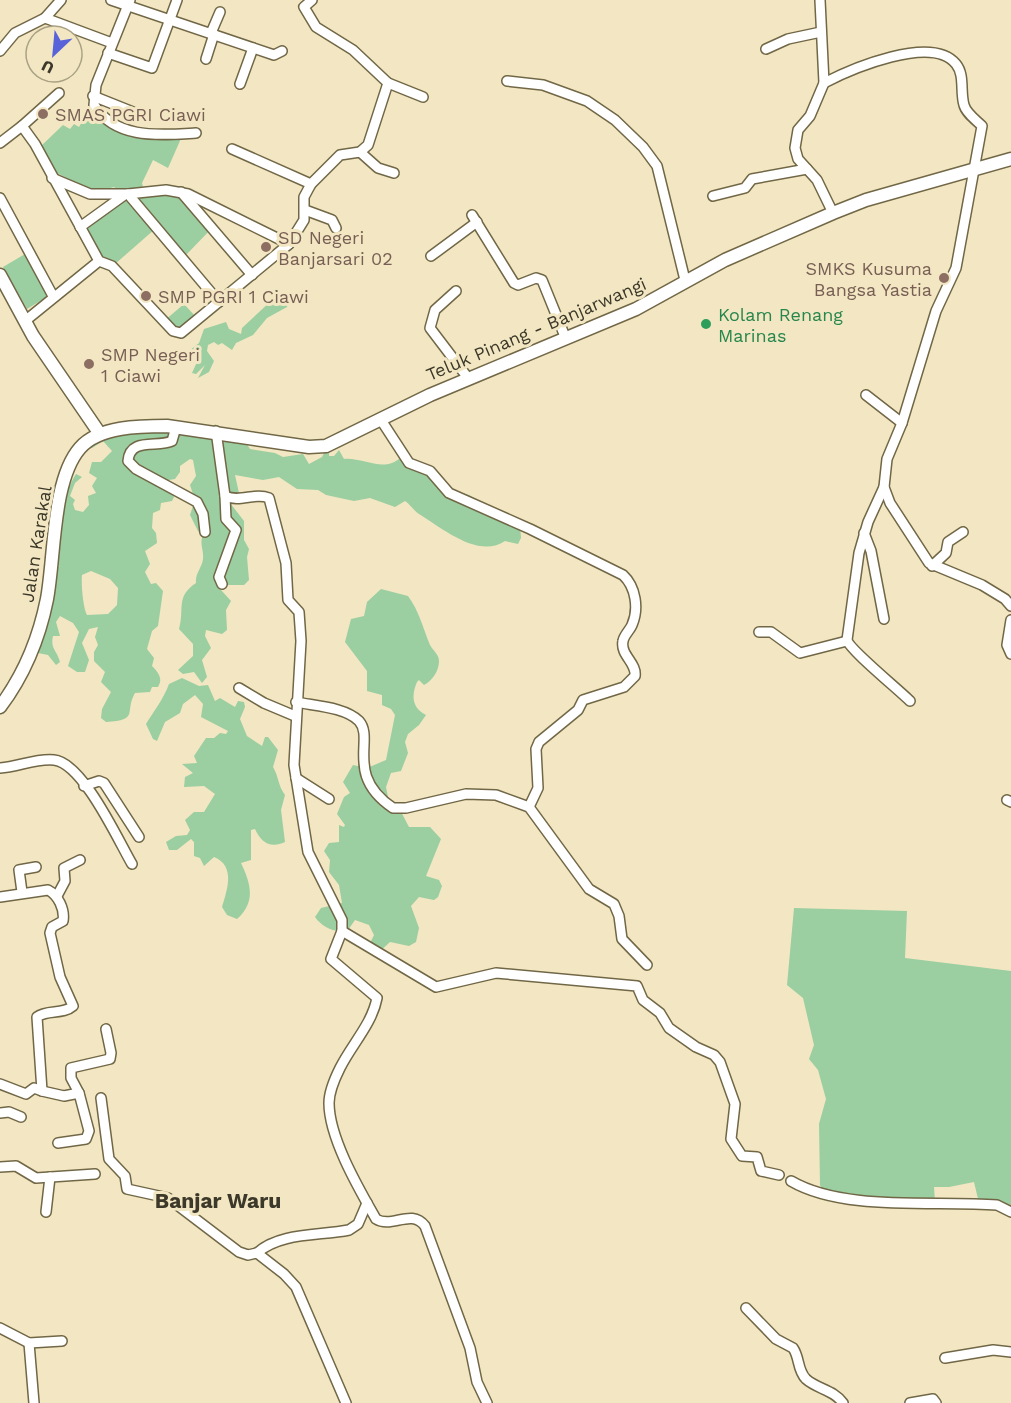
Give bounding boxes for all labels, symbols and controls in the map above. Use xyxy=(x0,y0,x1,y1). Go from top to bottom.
north arrow xyxy=(24,24,84,84)
text: U xyxy=(38,56,57,78)
place label: SMAS PGRI Ciawi xyxy=(55,104,206,125)
marker: SMAS PGRI Ciawi xyxy=(36,107,50,121)
place label: SD Negeri Banjarsari 02 xyxy=(278,227,393,269)
marker: SD Negeri Banjarsari 02 xyxy=(259,240,273,254)
place label: SMKS Kusuma Bangsa Yastia xyxy=(806,258,932,300)
marker: SMKS Kusuma Bangsa Yastia xyxy=(937,271,951,285)
street label: Teluk Pinang - Banjarwangi xyxy=(423,273,649,385)
place label: SMP PGRI 1 Ciawi xyxy=(158,286,309,307)
marker: SMP PGRI 1 Ciawi xyxy=(139,289,153,303)
place label: Kolam Renang Marinas xyxy=(718,304,843,346)
marker: Kolam Renang Marinas xyxy=(699,317,713,331)
place label: SMP Negeri 1 Ciawi xyxy=(101,344,200,386)
marker: SMP Negeri 1 Ciawi xyxy=(82,357,96,371)
street label: Jalan Karakal xyxy=(16,484,56,604)
district label: Banjar Waru xyxy=(155,1188,281,1213)

